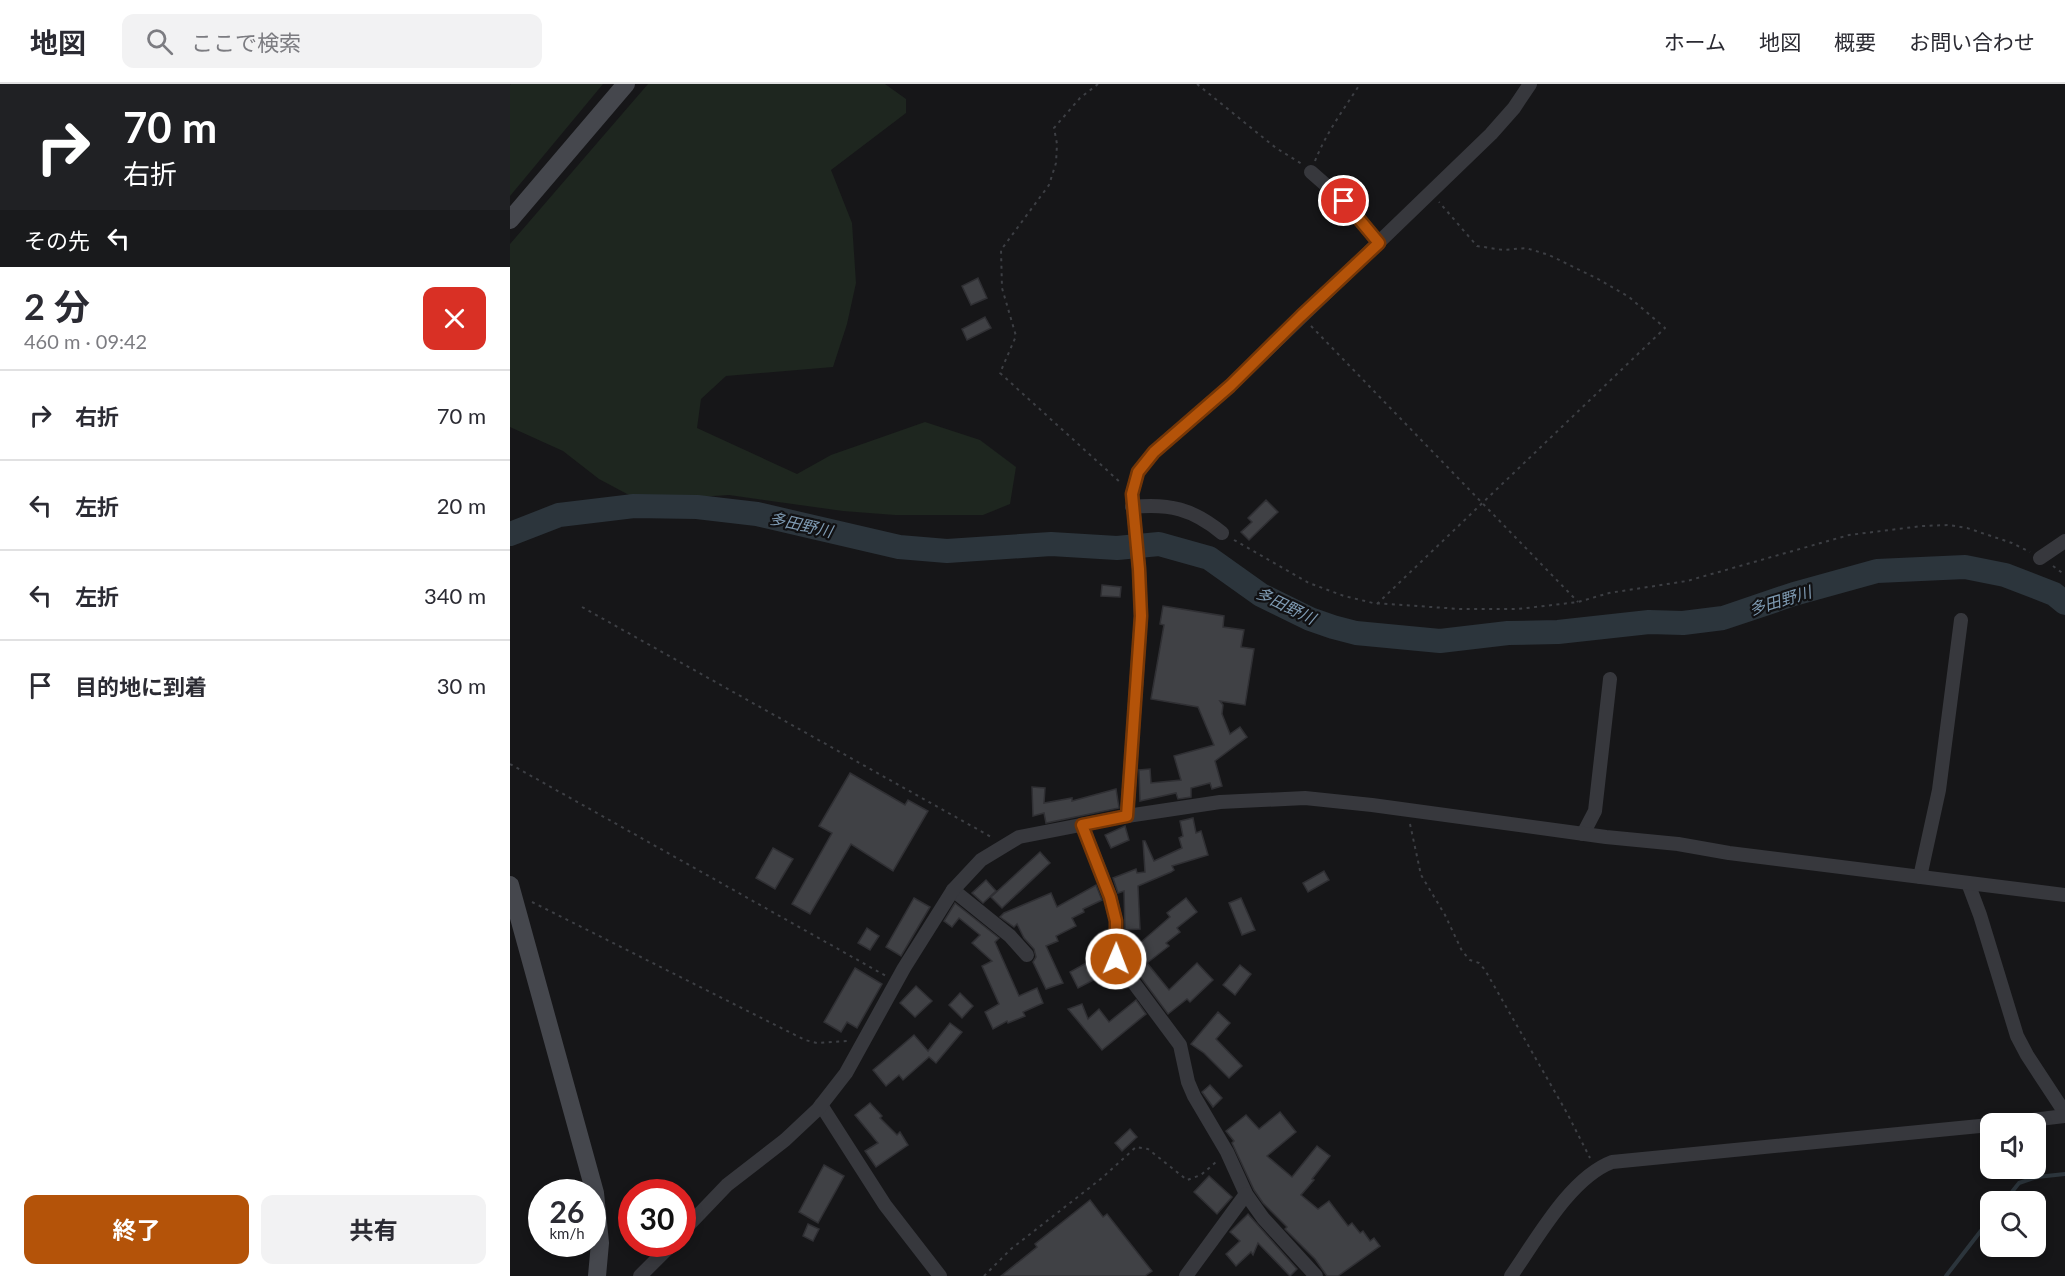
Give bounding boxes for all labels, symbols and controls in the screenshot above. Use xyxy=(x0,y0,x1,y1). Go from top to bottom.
search box xyxy=(122,14,542,68)
text: 地図 xyxy=(30,25,86,59)
icon: search xyxy=(143,25,176,58)
text: ここで検索 xyxy=(191,29,301,56)
text: ホーム xyxy=(1664,29,1726,54)
text: 地図 xyxy=(1759,29,1801,54)
text: 概要 xyxy=(1834,29,1876,54)
text: お問い合わせ xyxy=(1909,29,2035,54)
text: 70 m xyxy=(123,102,217,152)
icon: right xyxy=(24,108,102,186)
text: 右折 xyxy=(123,157,177,190)
pin xyxy=(1318,175,1369,226)
icon: arrive xyxy=(1327,184,1360,217)
icon: left xyxy=(102,222,135,255)
text: その先 xyxy=(24,227,90,254)
text: 2 分 xyxy=(24,284,90,328)
button: close xyxy=(423,287,486,350)
text: 460 m · 09:42 xyxy=(24,329,147,353)
icon: right xyxy=(24,399,57,432)
text: 70 m xyxy=(437,402,486,429)
text: 右折 xyxy=(75,403,119,430)
icon: left xyxy=(24,489,57,522)
text: 20 m xyxy=(437,492,486,519)
text: 左折 xyxy=(75,493,119,520)
water label: 多田野川 xyxy=(768,508,836,541)
icon: left xyxy=(24,579,57,612)
water label: 多田野川 xyxy=(1747,581,1815,618)
text: 340 m xyxy=(424,582,486,609)
water label: 多田野川 xyxy=(1253,582,1321,628)
text: 左折 xyxy=(75,583,119,610)
icon: arrive xyxy=(24,669,57,702)
text: 30 m xyxy=(437,672,486,699)
text: 目的地に到着 xyxy=(75,673,207,700)
position arrow xyxy=(1084,927,1148,991)
map controls xyxy=(1980,1113,2046,1257)
button: sound xyxy=(1980,1113,2046,1179)
speed limit sign: 30 xyxy=(618,1179,696,1257)
button: search xyxy=(1980,1191,2046,1257)
text: 26 xyxy=(550,1193,584,1229)
button: 終了 xyxy=(24,1195,249,1264)
button: 共有 xyxy=(261,1195,486,1264)
text: km/h xyxy=(549,1224,585,1242)

